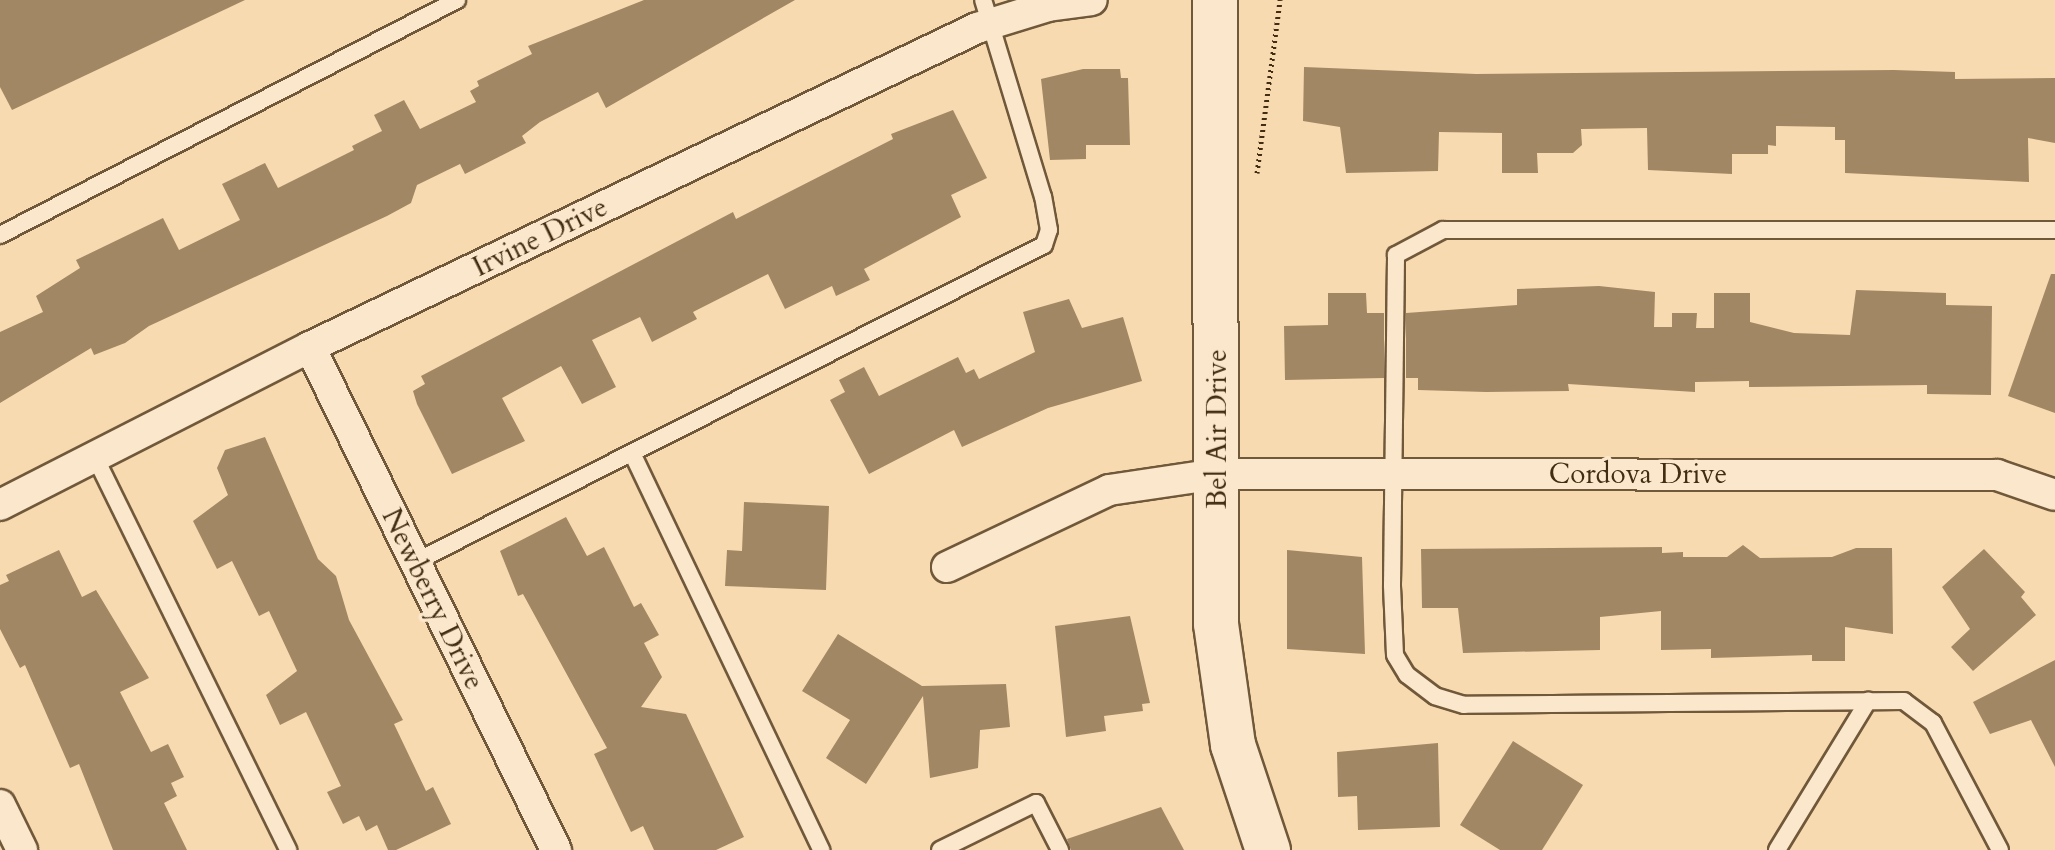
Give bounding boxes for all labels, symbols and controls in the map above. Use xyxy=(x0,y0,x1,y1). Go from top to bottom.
street label: Irvine Drive xyxy=(467,190,613,284)
street label: Bel Air Drive xyxy=(1200,349,1234,509)
street label: Cordova Drive xyxy=(1549,457,1727,491)
street label: Newberry Drive xyxy=(375,503,491,695)

